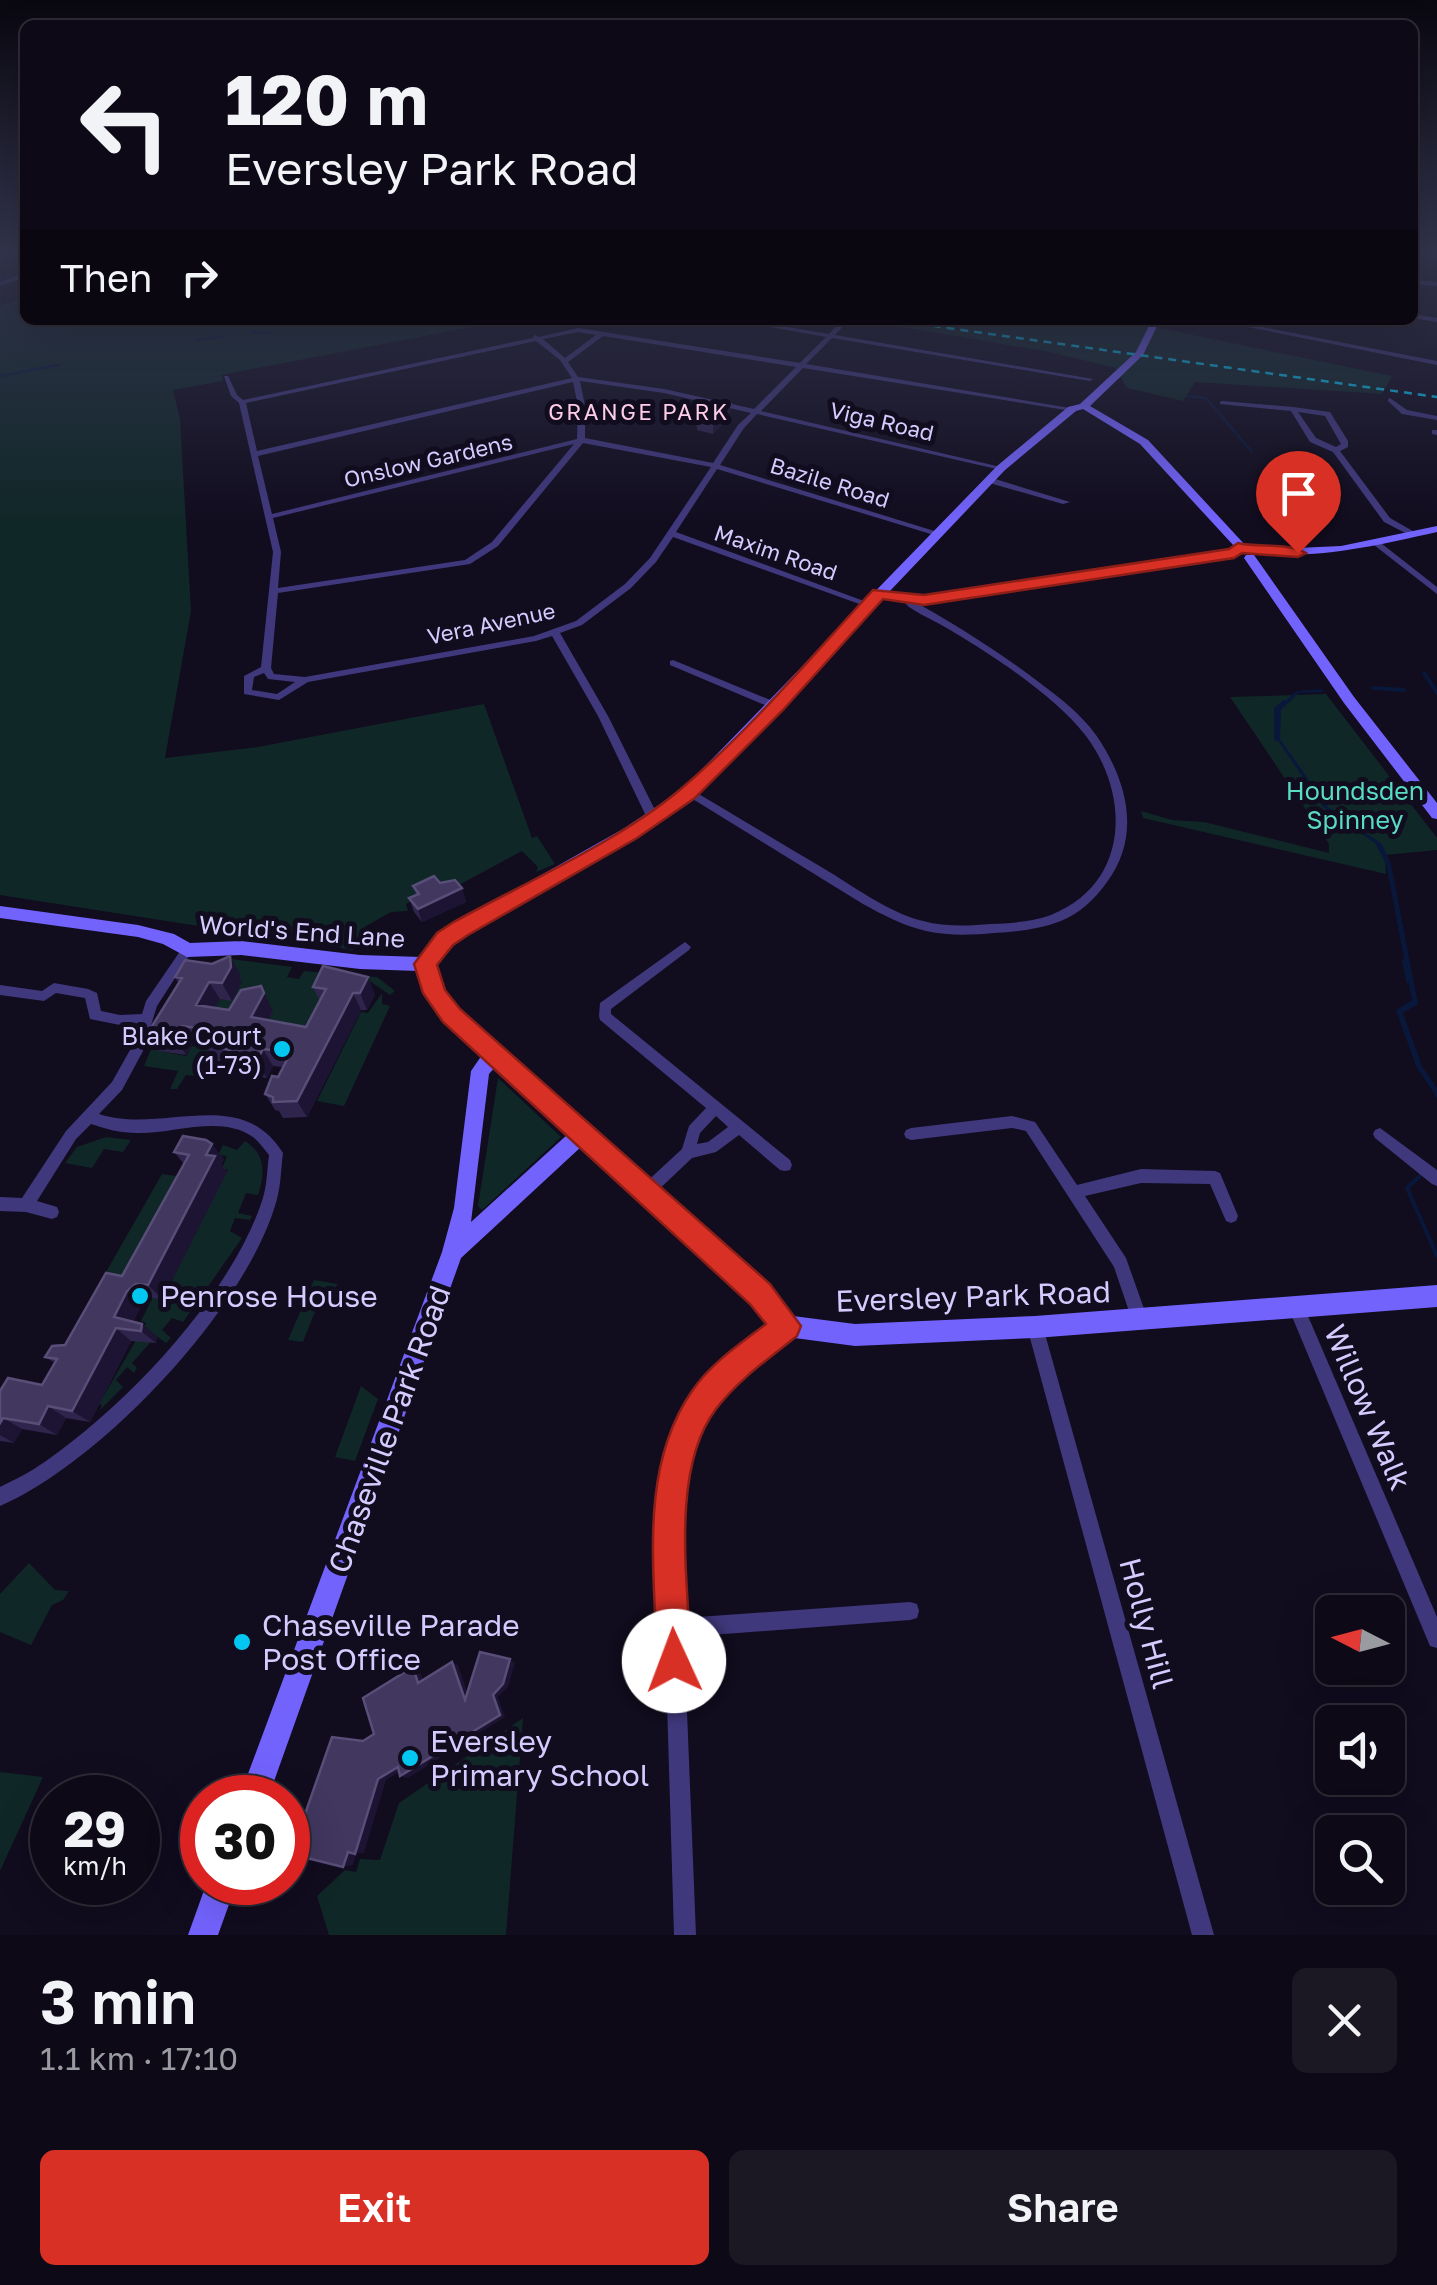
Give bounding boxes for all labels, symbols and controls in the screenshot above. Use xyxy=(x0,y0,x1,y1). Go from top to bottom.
text: 120 m xyxy=(225,56,428,140)
icon: left xyxy=(60,60,190,190)
text: Eversley Park Road xyxy=(225,141,638,195)
icon: right xyxy=(172,250,227,305)
text: Then xyxy=(60,255,152,300)
street label: Viga Road xyxy=(827,396,937,446)
district label: GRANGE PARK xyxy=(548,398,730,425)
street label: Onslow Gardens xyxy=(341,427,515,493)
street label: Bazile Road xyxy=(767,451,893,513)
pin xyxy=(1256,451,1341,554)
icon: arrive xyxy=(1271,466,1326,521)
street label: Maxim Road xyxy=(711,518,841,586)
street label: Vera Avenue xyxy=(425,596,557,650)
park label: Houndsden Spinney xyxy=(1286,775,1424,835)
street label: World's End Lane xyxy=(198,908,406,954)
place label: Blake Court (1-73) xyxy=(121,1020,262,1080)
marker: Blake Court (1-73) xyxy=(271,1038,293,1060)
street label: Eversley Park Road xyxy=(835,1273,1111,1319)
place label: Penrose House xyxy=(160,1278,378,1314)
street label: Chaseville Park Road xyxy=(320,1280,458,1578)
marker: Penrose House xyxy=(129,1285,151,1307)
street label: Willow Walk xyxy=(1317,1319,1419,1495)
street label: Holly Hill xyxy=(1112,1554,1182,1692)
north arrow xyxy=(1315,1595,1405,1685)
map controls xyxy=(1315,1595,1405,1905)
place label: Chaseville Parade Post Office xyxy=(262,1607,520,1677)
position arrow xyxy=(622,1609,726,1713)
marker: Chaseville Parade Post Office xyxy=(231,1631,253,1653)
button: sound xyxy=(1315,1705,1405,1795)
place label: Eversley Primary School xyxy=(430,1723,649,1793)
marker: Eversley Primary School xyxy=(399,1747,421,1769)
speed limit sign: 30 xyxy=(180,1775,310,1905)
text: 29 xyxy=(64,1798,126,1858)
button: search xyxy=(1315,1815,1405,1905)
text: km/h xyxy=(63,1850,127,1881)
text: 3 min xyxy=(40,1965,196,2037)
button: close xyxy=(1292,1968,1397,2073)
text: 1.1 km · 17:10 xyxy=(40,2039,238,2077)
button: Exit xyxy=(40,2150,709,2265)
button: Share xyxy=(729,2150,1397,2265)

